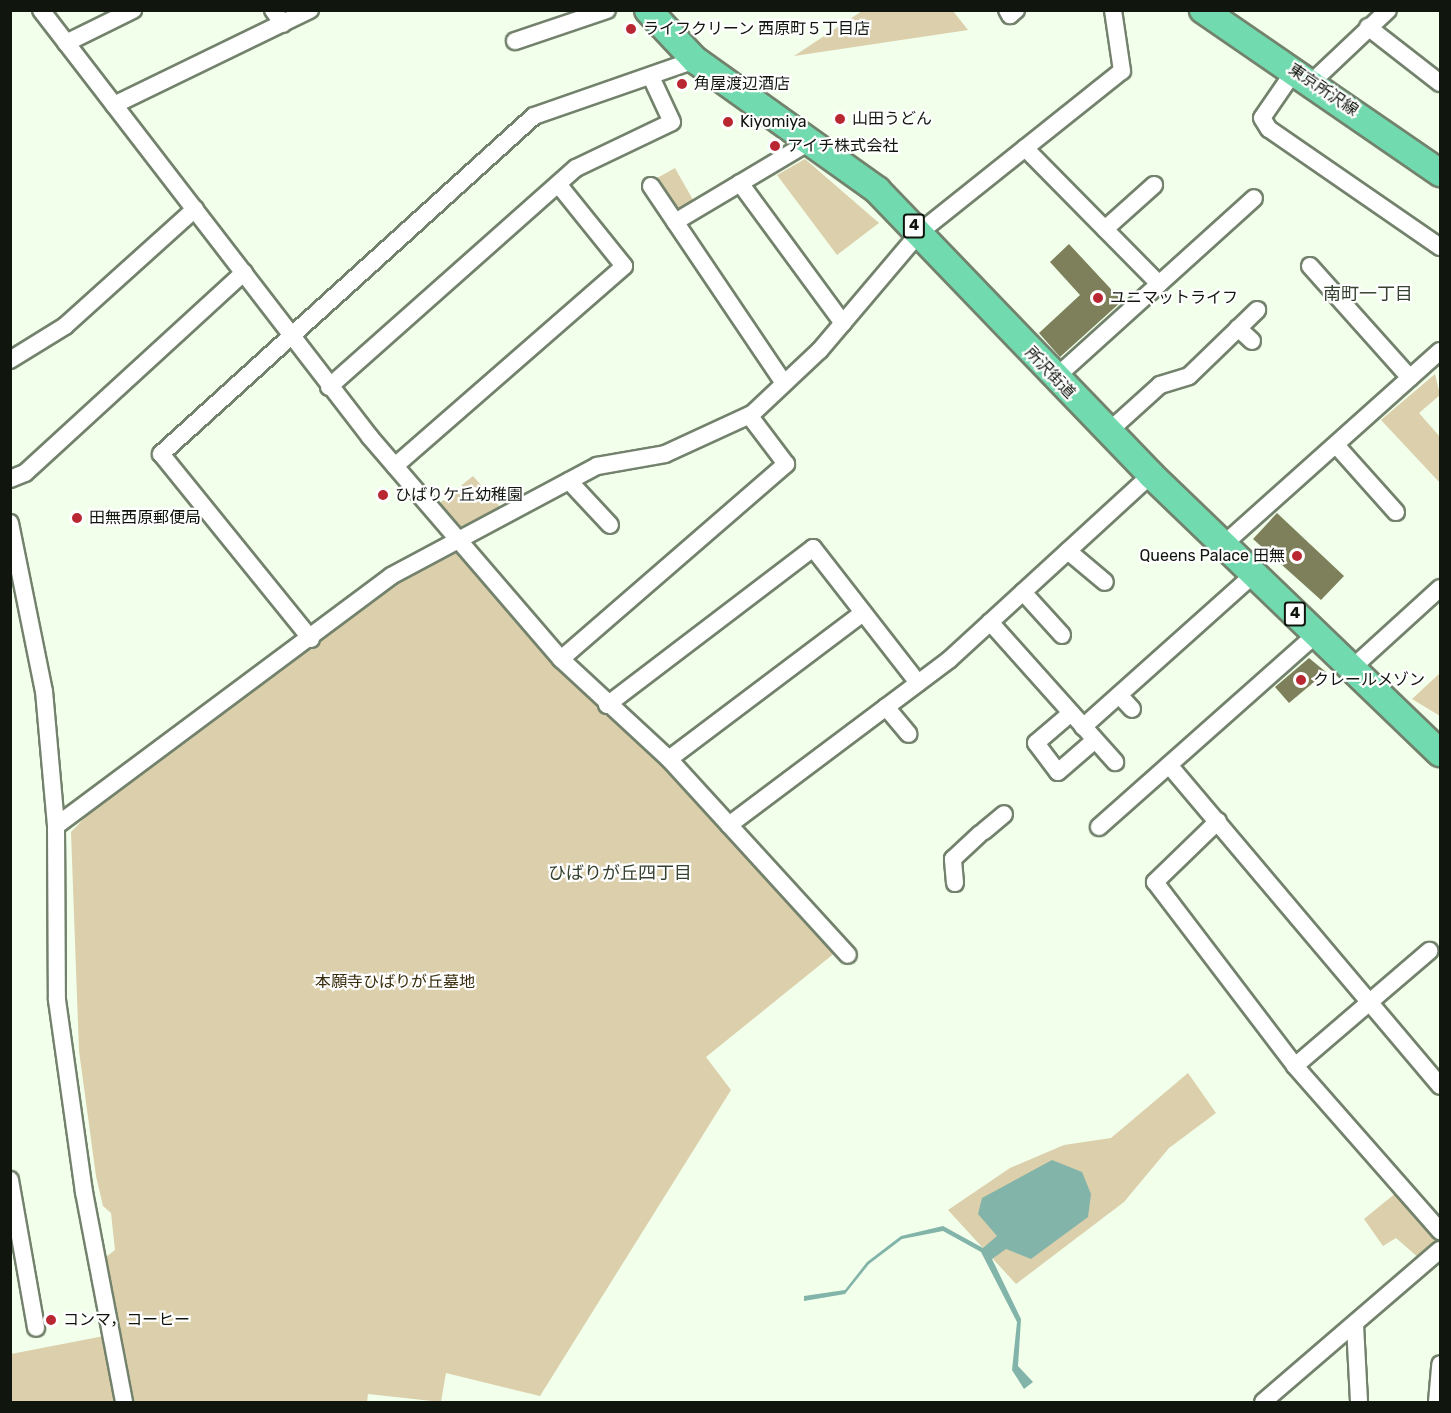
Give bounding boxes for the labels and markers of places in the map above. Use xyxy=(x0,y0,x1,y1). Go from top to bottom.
place label: ライフクリーン 西原町５丁目店 xyxy=(643,19,871,39)
marker: ライフクリーン 西原町５丁目店 xyxy=(624,22,638,36)
place label: 角屋渡辺酒店 xyxy=(694,74,790,94)
marker: 角屋渡辺酒店 xyxy=(675,77,689,91)
place label: 山田うどん xyxy=(852,109,932,129)
place label: Kiyomiya xyxy=(740,112,807,132)
marker: 山田うどん xyxy=(833,112,847,126)
marker: Kiyomiya xyxy=(721,115,735,129)
place label: アイチ株式会社 xyxy=(787,136,899,156)
marker: アイチ株式会社 xyxy=(768,139,782,153)
place label: ユニマットライフ xyxy=(1110,288,1238,308)
marker: ユニマットライフ xyxy=(1091,291,1105,305)
place label: ひばりケ丘幼稚園 xyxy=(395,485,523,505)
marker: ひばりケ丘幼稚園 xyxy=(376,488,390,502)
place label: 田無西原郵便局 xyxy=(89,508,201,528)
marker: 田無西原郵便局 xyxy=(70,511,84,525)
place label: Queens Palace 田無 xyxy=(1139,546,1285,566)
marker: Queens Palace 田無 xyxy=(1290,549,1304,563)
place label: クレールメゾン xyxy=(1313,670,1425,690)
marker: クレールメゾン xyxy=(1294,673,1308,687)
place label: コンマ，コーヒー xyxy=(63,1310,190,1330)
marker: コンマ，コーヒー xyxy=(44,1313,58,1327)

